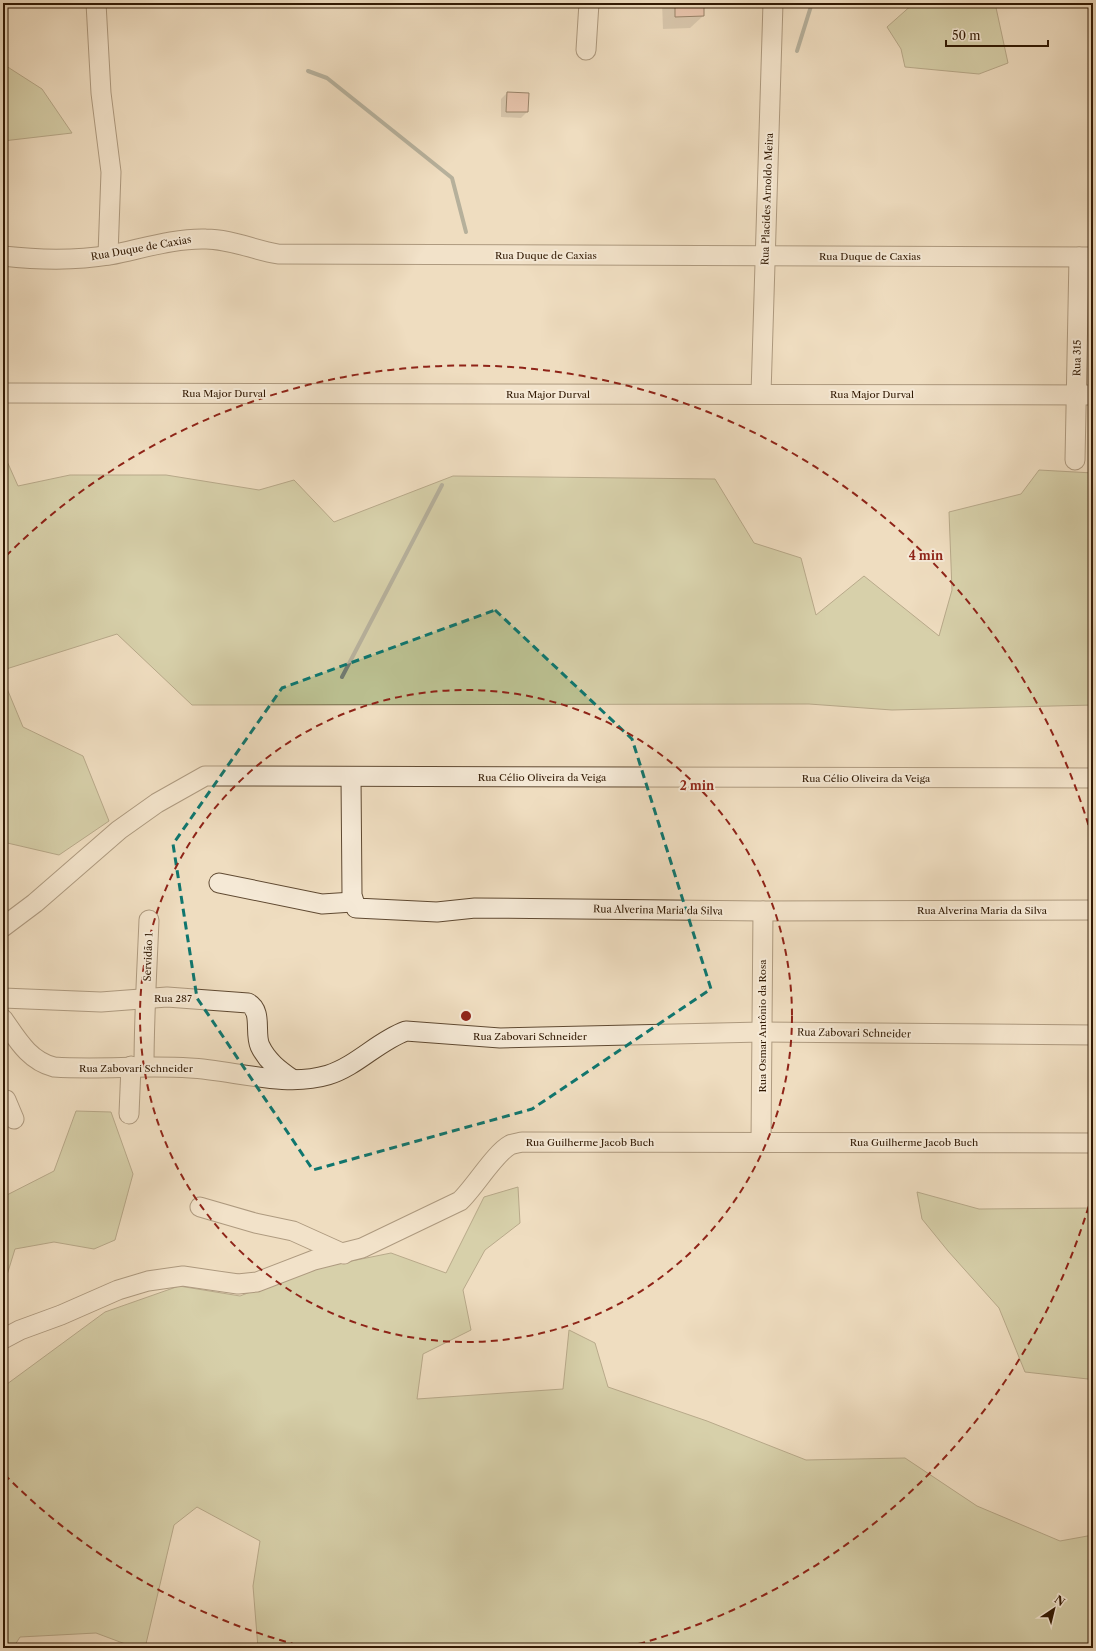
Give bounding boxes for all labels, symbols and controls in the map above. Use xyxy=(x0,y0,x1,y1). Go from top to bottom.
scale bar xyxy=(946,22,1048,48)
text: 50 m xyxy=(952,28,981,43)
street label: Rua Placides Arnoldo Meira xyxy=(758,132,776,265)
street label: Rua Duque de Caxias xyxy=(90,233,192,263)
street label: Rua Duque de Caxias xyxy=(495,249,597,262)
street label: Rua Duque de Caxias xyxy=(819,250,921,263)
street label: Rua 315 xyxy=(1070,340,1084,376)
street label: Rua Major Durval xyxy=(182,387,266,400)
street label: Rua Major Durval xyxy=(506,388,590,401)
street label: Rua Major Durval xyxy=(830,388,914,401)
text: 4 min xyxy=(909,548,944,563)
street label: Rua Célio Oliveira da Veiga xyxy=(478,771,607,784)
street label: Rua Célio Oliveira da Veiga xyxy=(802,772,931,785)
text: 2 min xyxy=(680,778,715,793)
street label: Rua Alverina Maria da Silva xyxy=(593,902,724,918)
street label: Rua Alverina Maria da Silva xyxy=(917,904,1048,917)
street label: Servidão 1 xyxy=(141,932,155,982)
street label: Rua Osmar Antônio da Rosa xyxy=(756,959,769,1093)
street label: Rua 287 xyxy=(154,992,192,1005)
centre of rings xyxy=(459,1009,473,1023)
street label: Rua Zabovari Schneider xyxy=(797,1026,912,1041)
street label: Rua Zabovari Schneider xyxy=(473,1030,588,1043)
street label: Rua Zabovari Schneider xyxy=(79,1062,194,1075)
street label: Rua Guilherme Jacob Buch xyxy=(526,1136,655,1149)
street label: Rua Guilherme Jacob Buch xyxy=(850,1136,979,1149)
north arrow xyxy=(1034,1589,1074,1629)
text: N xyxy=(1052,1592,1068,1610)

